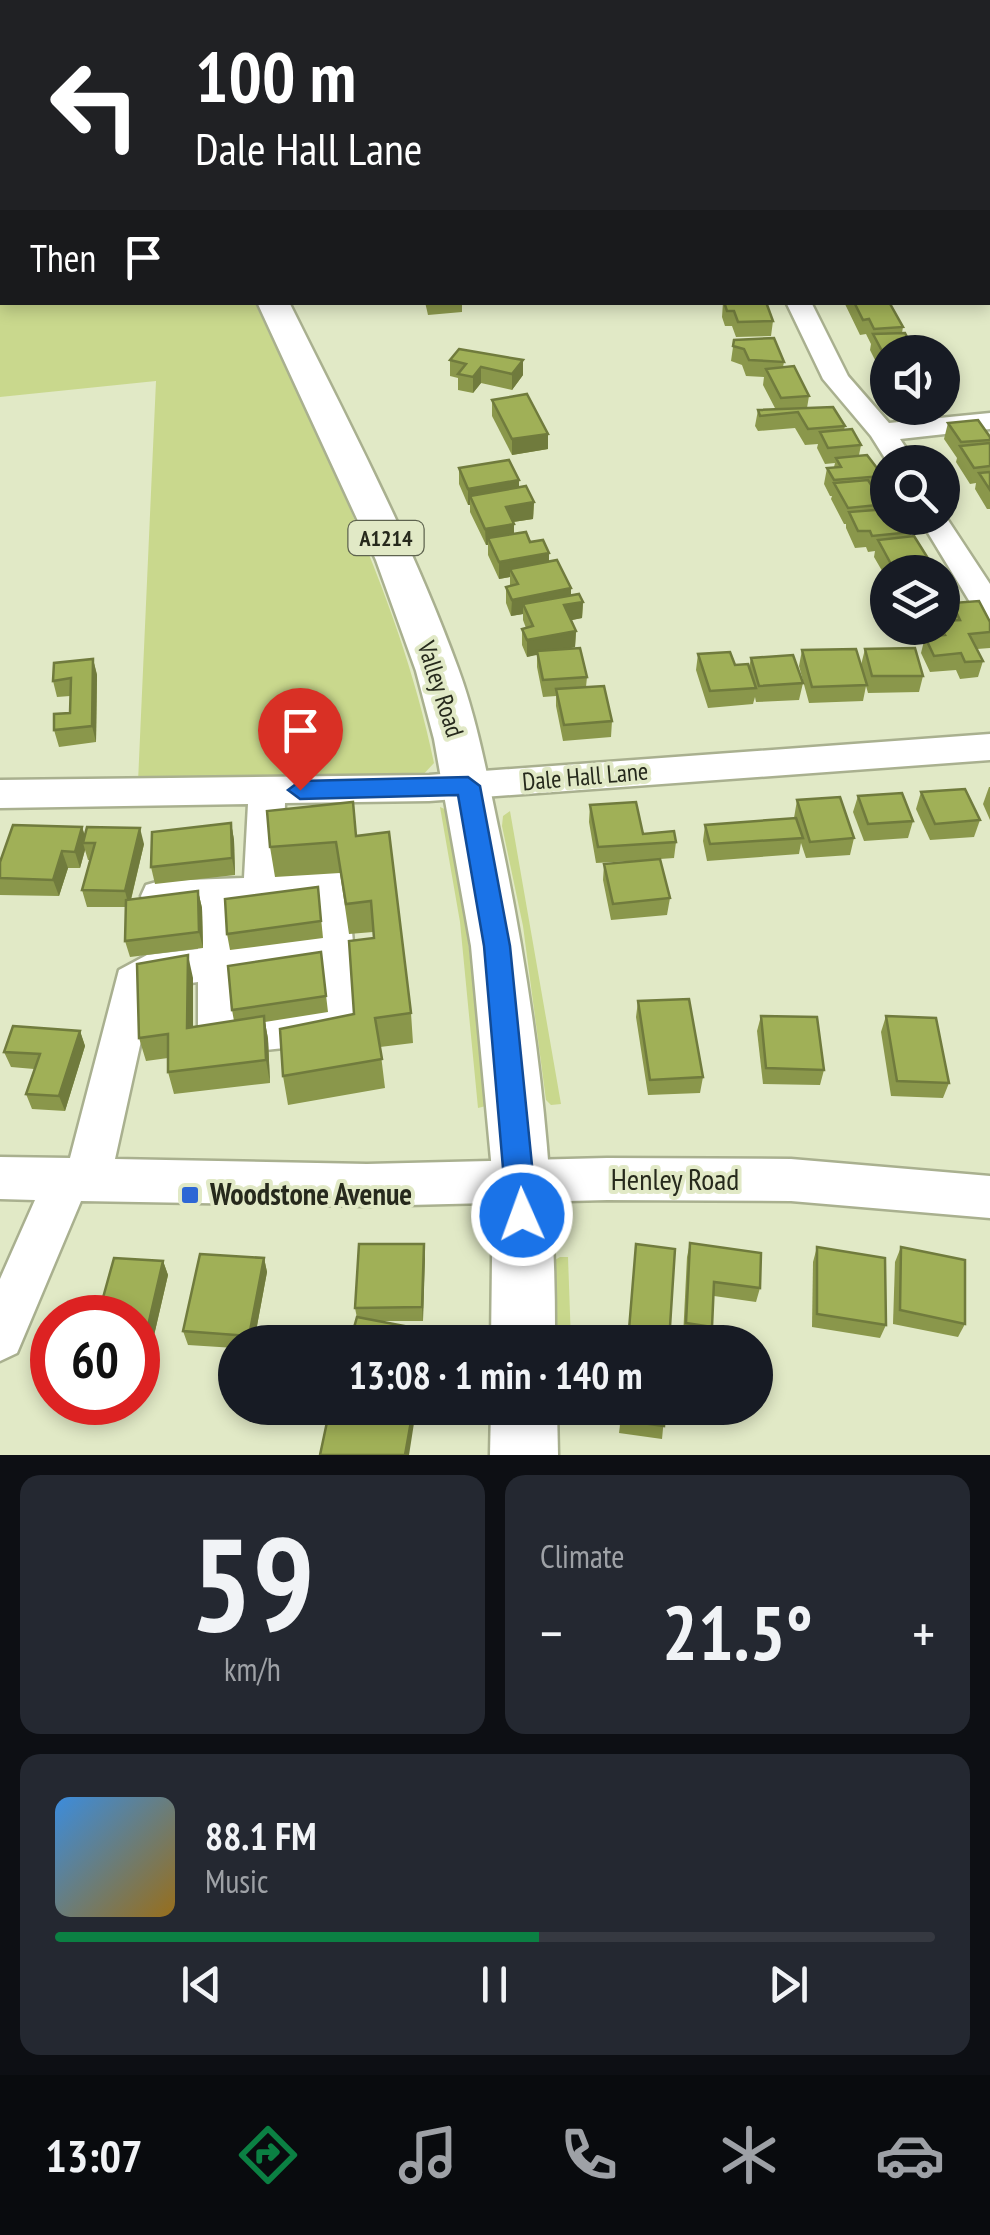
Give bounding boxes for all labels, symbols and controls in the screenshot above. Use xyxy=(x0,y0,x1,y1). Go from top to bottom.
text: 100 m xyxy=(195,31,356,121)
icon: left xyxy=(30,40,160,170)
text: Dale Hall Lane xyxy=(195,119,422,177)
icon: arrive xyxy=(116,230,171,285)
text: Then xyxy=(30,233,96,282)
map controls xyxy=(870,335,960,645)
button: sound xyxy=(870,335,960,425)
button: search xyxy=(870,445,960,535)
road number: A1214 xyxy=(348,521,424,555)
button: layers xyxy=(870,555,960,645)
street label: Valley Road xyxy=(410,636,471,741)
pin xyxy=(258,688,343,791)
icon: arrive xyxy=(273,703,328,758)
street label: Dale Hall Lane xyxy=(521,755,649,797)
street label: Henley Road xyxy=(611,1159,739,1198)
position arrow xyxy=(470,1163,574,1267)
place label: Woodstone Avenue xyxy=(209,1174,412,1213)
marker: Woodstone Avenue xyxy=(179,1184,201,1206)
speed limit sign: 60 xyxy=(30,1295,160,1425)
text: 13:08 · 1 min · 140 m xyxy=(349,1350,642,1399)
text: 59 xyxy=(190,1499,315,1667)
text: Climate xyxy=(540,1535,624,1577)
text: 21.5° xyxy=(662,1584,813,1681)
text: − xyxy=(540,1597,563,1668)
text: + xyxy=(912,1597,935,1668)
text: km/h xyxy=(224,1648,281,1690)
text: 88.1 FM xyxy=(205,1811,317,1860)
text: Music xyxy=(205,1860,268,1902)
icon: previous xyxy=(174,1957,229,2012)
icon: pause xyxy=(467,1957,522,2012)
icon: next xyxy=(761,1957,816,2012)
icon: directions xyxy=(233,2120,303,2190)
icon: music xyxy=(393,2120,463,2190)
icon: phone xyxy=(554,2120,624,2190)
icon: climate xyxy=(714,2120,784,2190)
icon: car xyxy=(875,2120,945,2190)
text: 13:07 xyxy=(45,2126,143,2184)

